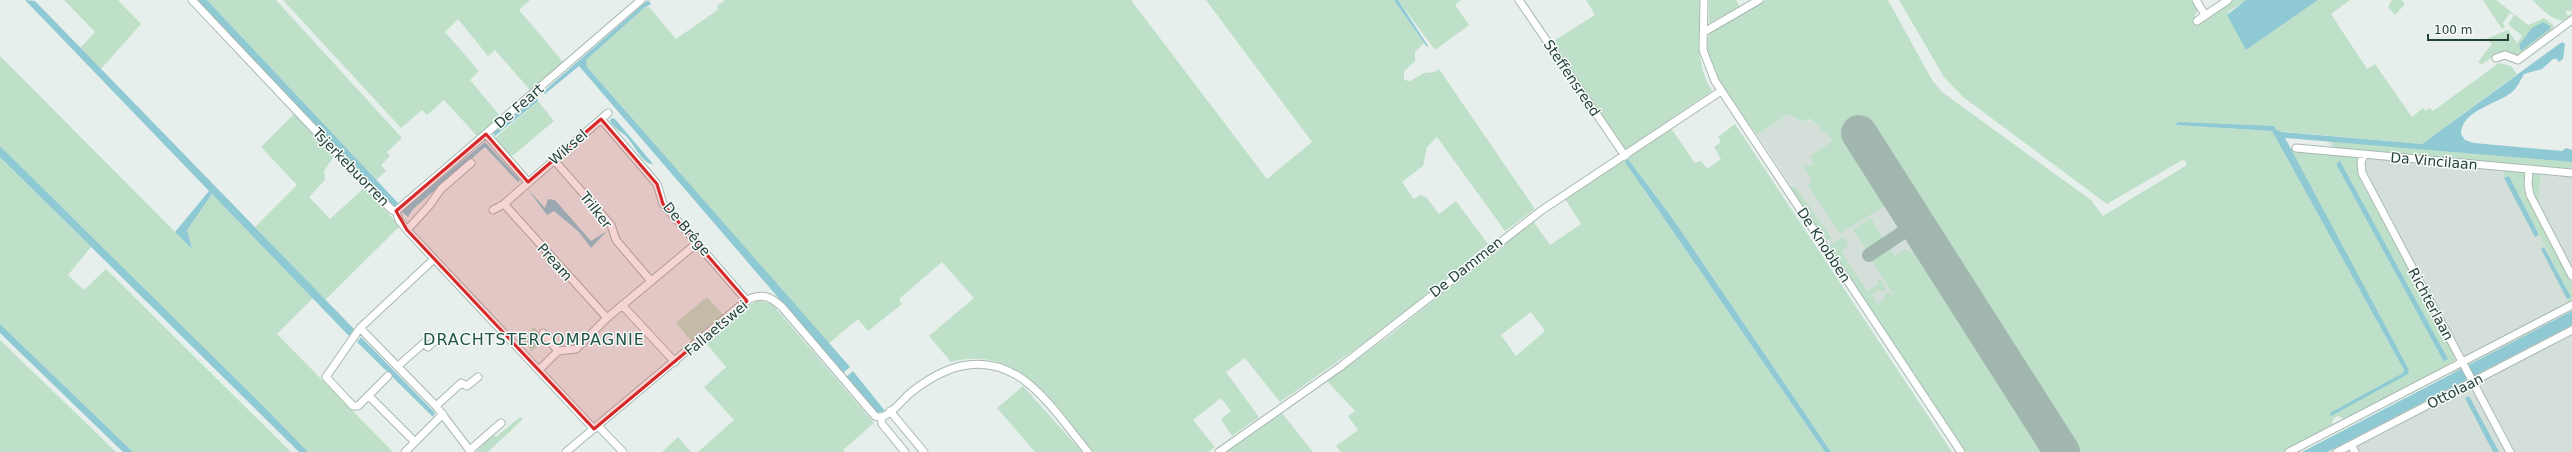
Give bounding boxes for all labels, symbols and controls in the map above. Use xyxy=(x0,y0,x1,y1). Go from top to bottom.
scale bar xyxy=(2428,16,2508,42)
text: 100 m xyxy=(2434,23,2472,37)
street label: Steffensreed xyxy=(1540,37,1604,119)
street label: De Feart xyxy=(491,80,547,132)
street label: Tsjerkebuorren xyxy=(309,124,392,210)
street label: Wiksel xyxy=(546,126,590,168)
street label: Da Vincilaan xyxy=(2390,149,2478,173)
street label: Trilker xyxy=(576,188,615,232)
street label: De Brêge xyxy=(660,199,714,259)
street label: De Knobben xyxy=(1794,205,1854,285)
street label: De Dammen xyxy=(1426,234,1506,300)
street label: Pream xyxy=(534,240,576,284)
street label: Richterlaan xyxy=(2405,265,2457,343)
street label: Fallaetswei xyxy=(681,297,751,359)
district label: DRACHTSTERCOMPAGNIE xyxy=(423,330,645,349)
street label: Ottolaan xyxy=(2424,370,2486,412)

